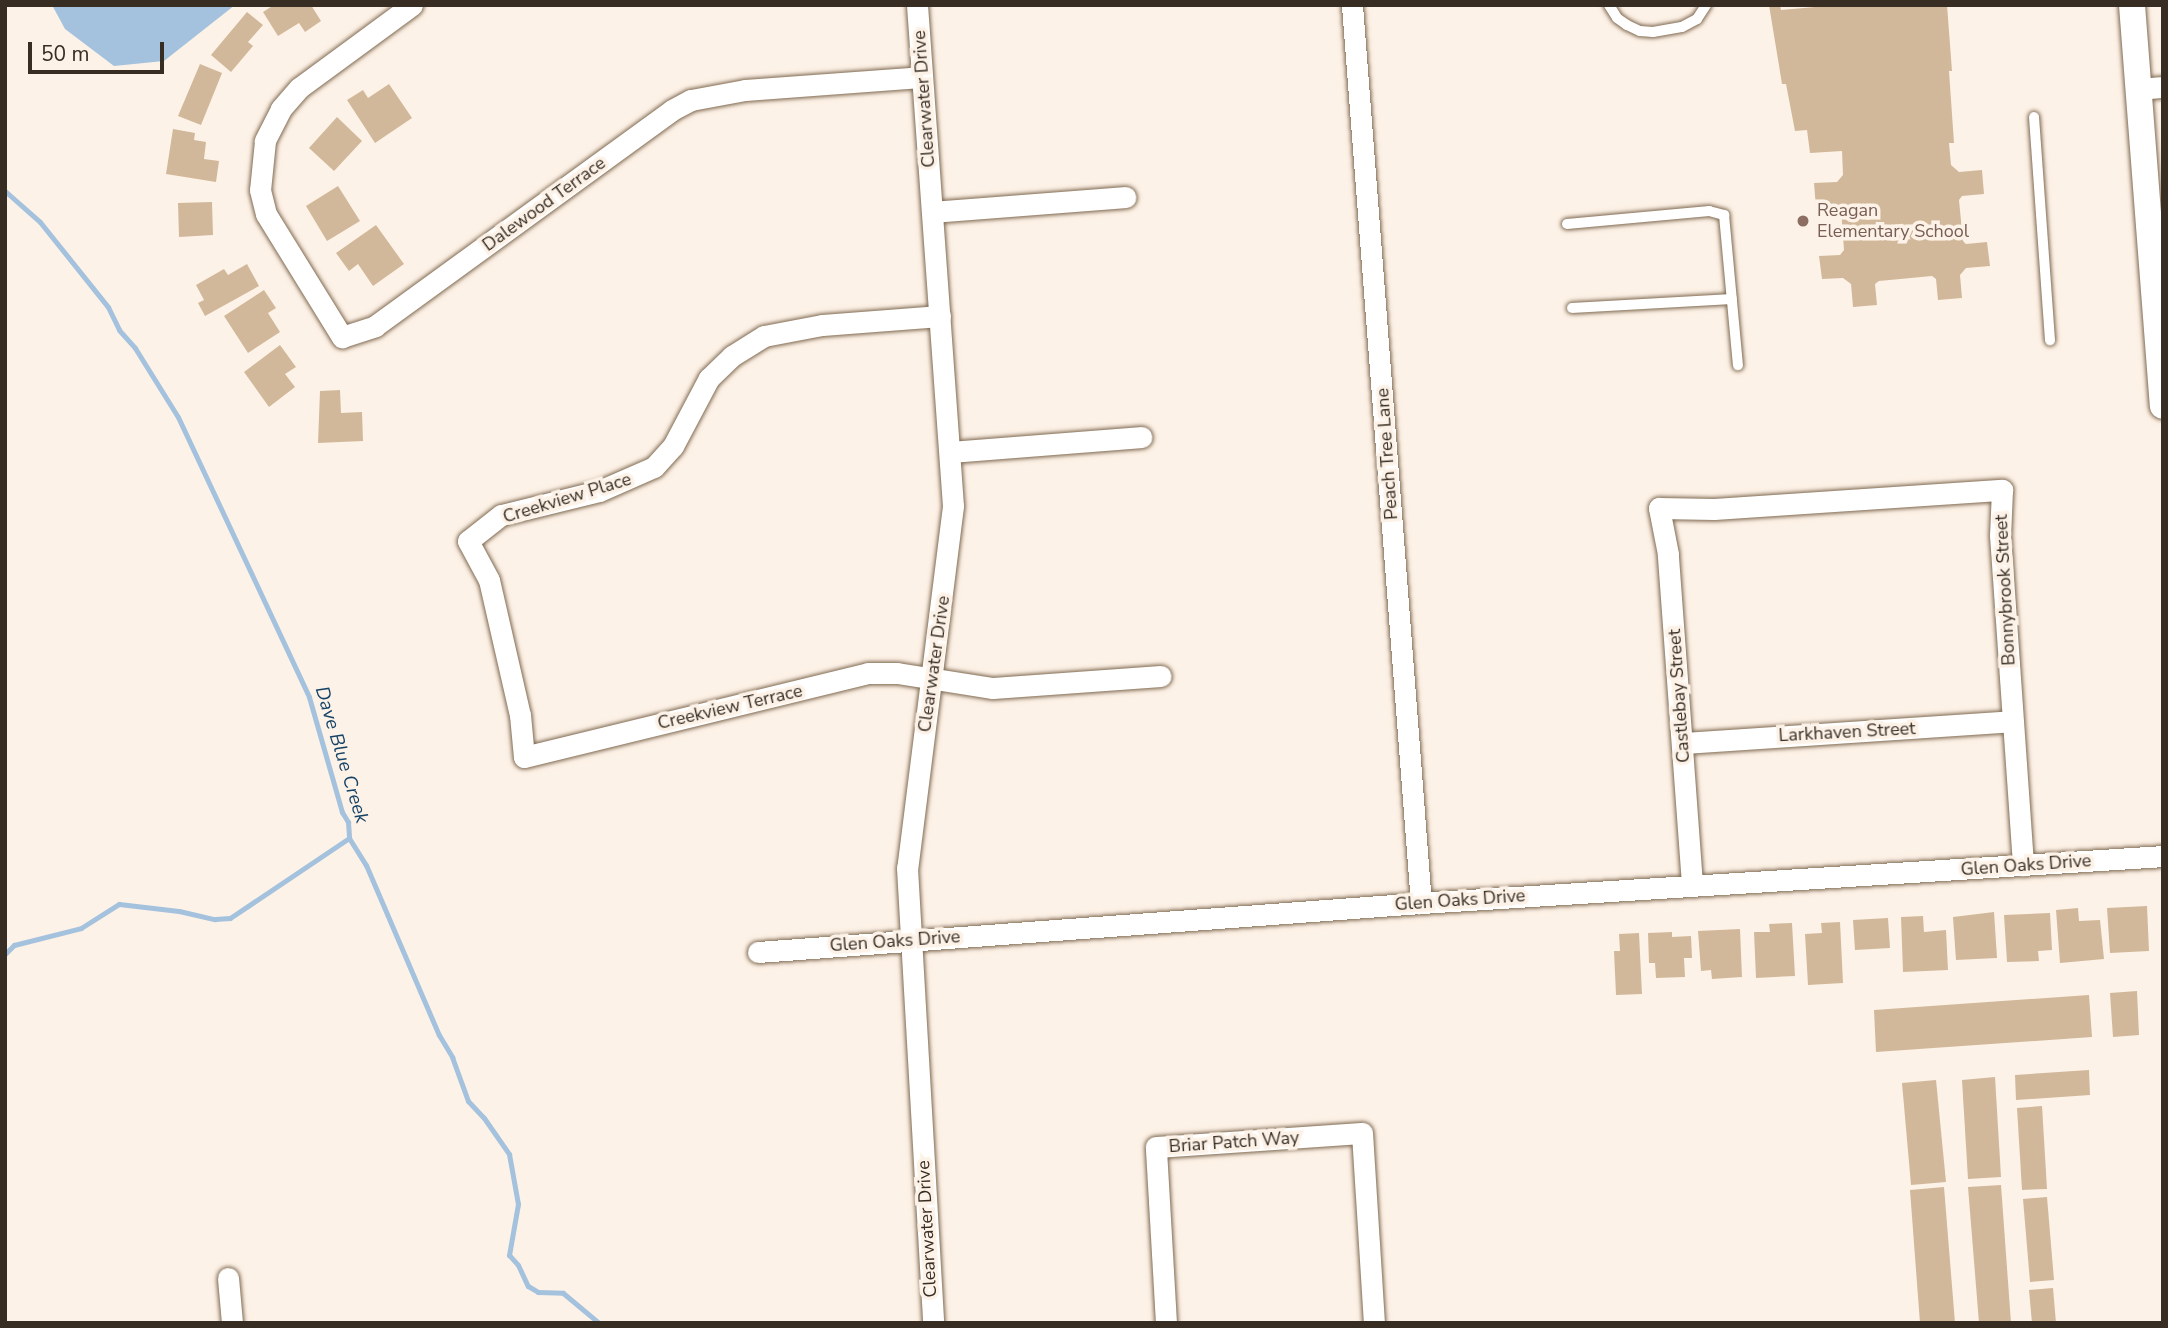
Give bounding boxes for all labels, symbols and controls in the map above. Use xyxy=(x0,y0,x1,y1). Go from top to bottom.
scale bar xyxy=(32,28,168,72)
street label: Clearwater Drive xyxy=(908,30,940,168)
text: 50 m xyxy=(41,40,90,68)
street label: Dalewood Terrace xyxy=(478,152,610,256)
place label: Reagan Elementary School xyxy=(1817,200,1969,242)
marker: Reagan Elementary School xyxy=(1795,213,1811,229)
street label: Peach Tree Lane xyxy=(1372,387,1402,521)
street label: Creekview Place xyxy=(500,468,634,528)
street label: Bonnybrook Street xyxy=(1990,514,2020,666)
street label: Clearwater Drive xyxy=(914,594,954,734)
street label: Castlebay Street xyxy=(1664,628,1694,764)
street label: Creekview Terrace xyxy=(655,680,805,734)
water label: Dave Blue Creek xyxy=(309,684,373,826)
street label: Larkhaven Street xyxy=(1778,718,1916,746)
street label: Glen Oaks Drive xyxy=(1960,850,2092,880)
street label: Glen Oaks Drive xyxy=(1394,885,1526,915)
street label: Glen Oaks Drive xyxy=(829,926,961,956)
street label: Briar Patch Way xyxy=(1168,1127,1300,1157)
street label: Clearwater Drive xyxy=(913,1160,941,1298)

